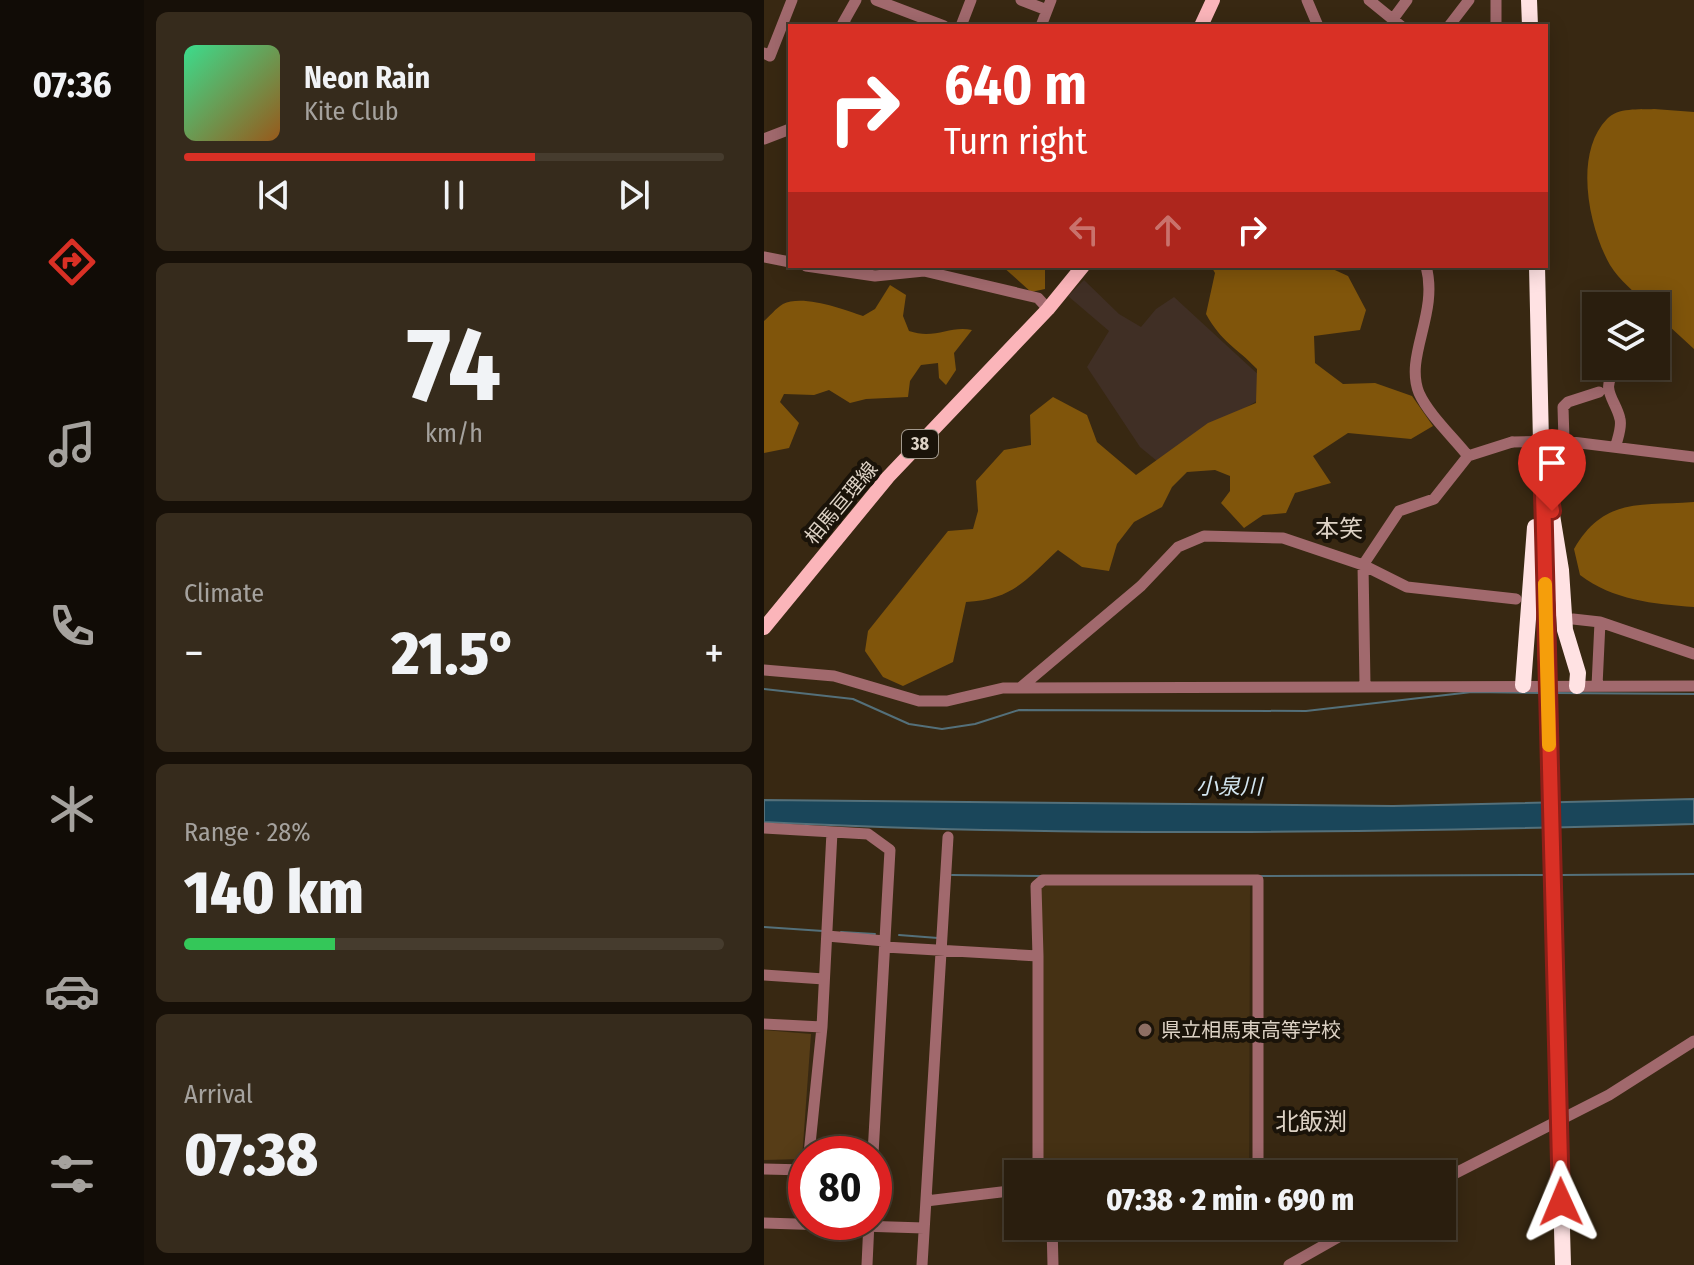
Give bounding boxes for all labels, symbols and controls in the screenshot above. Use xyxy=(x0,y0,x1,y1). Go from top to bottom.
text: 640 m xyxy=(944,52,1087,119)
icon: right xyxy=(812,56,916,160)
text: Neon Rain xyxy=(304,60,430,96)
text: 07:36 xyxy=(32,63,112,107)
text: Kite Club xyxy=(304,96,399,127)
text: Turn right xyxy=(944,120,1087,164)
icon: previous xyxy=(252,173,296,217)
icon: pause xyxy=(432,173,476,217)
icon: next xyxy=(612,173,656,217)
icon: left xyxy=(1062,208,1106,252)
icon: ahead xyxy=(1146,208,1190,252)
icon: right xyxy=(1230,208,1274,252)
icon: directions xyxy=(44,234,100,290)
map controls xyxy=(1582,292,1670,380)
button: layers xyxy=(1582,292,1670,380)
text: 74 xyxy=(407,303,501,428)
icon: music xyxy=(44,416,100,472)
text: km/h xyxy=(425,418,483,449)
pin xyxy=(1518,429,1586,511)
road number: 38 xyxy=(902,430,938,458)
icon: arrive xyxy=(1530,441,1574,485)
street label: 相馬亘理線 xyxy=(800,457,882,549)
district label: 本笑 xyxy=(1315,515,1363,543)
text: Climate xyxy=(184,578,264,609)
icon: phone xyxy=(44,598,100,654)
text: 21.5° xyxy=(391,618,517,690)
text: − xyxy=(184,627,204,680)
text: + xyxy=(704,627,724,680)
water label: 小泉川 xyxy=(1196,773,1264,800)
icon: climate xyxy=(44,781,100,837)
text: Range · 28% xyxy=(184,817,311,848)
text: 140 km xyxy=(184,857,364,929)
icon: car xyxy=(44,963,100,1019)
place label: 県立相馬東高等学校 xyxy=(1161,1018,1341,1042)
marker: 県立相馬東高等学校 xyxy=(1136,1021,1154,1039)
text: Arrival xyxy=(184,1079,253,1110)
district label: 北飯渕 xyxy=(1275,1108,1347,1136)
text: 07:38 xyxy=(184,1119,318,1191)
speed limit sign: 80 xyxy=(788,1136,892,1240)
icon: filters xyxy=(44,1146,100,1202)
position arrow xyxy=(1519,1160,1603,1244)
text: 07:38 · 2 min · 690 m xyxy=(1106,1182,1354,1218)

